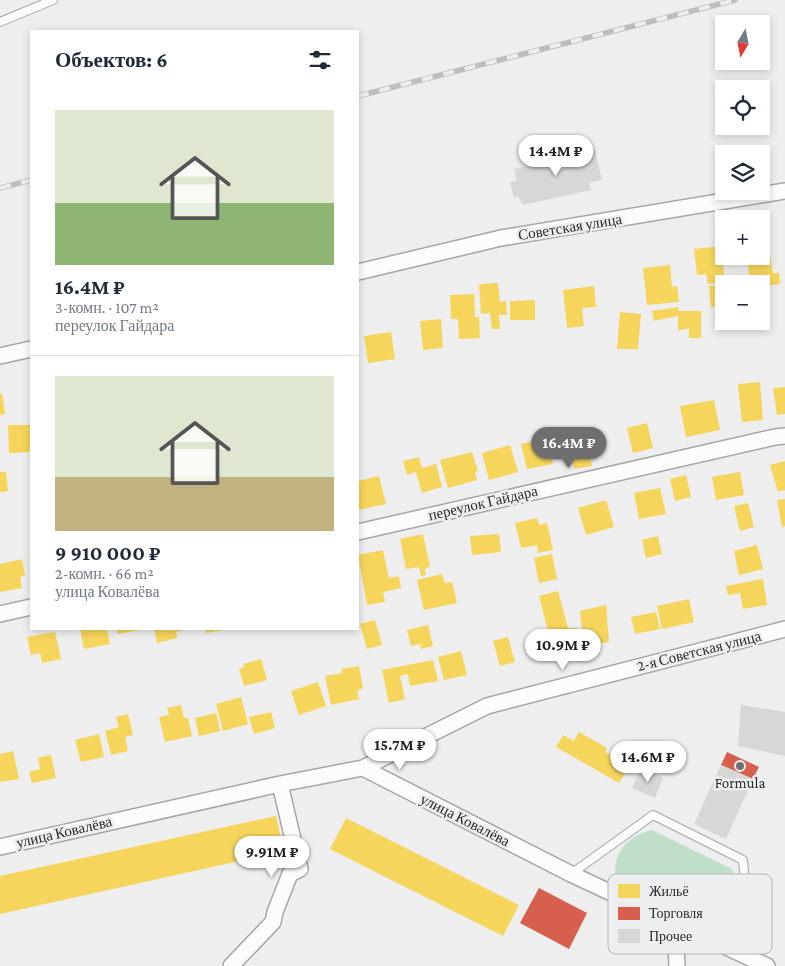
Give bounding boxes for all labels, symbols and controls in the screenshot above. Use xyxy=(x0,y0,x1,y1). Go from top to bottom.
north arrow xyxy=(715,15,770,70)
map controls xyxy=(715,15,770,330)
icon: filters xyxy=(306,46,334,74)
text: Объектов: 6 xyxy=(55,48,168,72)
button: locate xyxy=(715,80,770,135)
pin: 14.4M ₽ xyxy=(510,134,602,177)
text: 14.4M ₽ xyxy=(529,142,583,159)
icon: home xyxy=(150,143,240,233)
button: layers xyxy=(715,145,770,200)
button: + xyxy=(715,210,770,265)
street label: Советская улица xyxy=(517,211,623,243)
text: 16.4M ₽ xyxy=(55,275,125,299)
button: − xyxy=(715,275,770,330)
text: 3-комн. · 107 m² xyxy=(55,299,159,316)
text: переулок Гайдара xyxy=(55,317,174,334)
icon: home xyxy=(150,408,240,498)
pin: 16.4M ₽ xyxy=(523,426,615,469)
text: 16.4M ₽ xyxy=(542,434,596,451)
street label: переулок Гайдара xyxy=(427,483,540,523)
text: 9 910 000 ₽ xyxy=(55,541,161,565)
text: 2-комн. · 66 m² xyxy=(55,565,154,582)
text: улица Ковалёва xyxy=(55,583,160,600)
pin: 10.9M ₽ xyxy=(517,628,609,671)
street label: 2-я Советская улица xyxy=(635,628,763,674)
text: 10.9M ₽ xyxy=(536,636,590,653)
pin: 15.7M ₽ xyxy=(354,728,446,771)
text: 15.7M ₽ xyxy=(374,736,426,753)
pin: 14.6M ₽ xyxy=(602,740,694,783)
text: 14.6M ₽ xyxy=(621,748,675,765)
marker: Formula xyxy=(734,760,746,772)
place label: Formula xyxy=(715,775,765,791)
street label: улица Ковалёва xyxy=(418,791,513,850)
street label: улица Ковалёва xyxy=(14,813,114,851)
pin: 9.91M ₽ xyxy=(226,836,318,878)
text: 9.91M ₽ xyxy=(245,843,299,860)
legend xyxy=(608,874,772,954)
text: Жильё xyxy=(649,883,689,899)
text: Торговля xyxy=(649,905,703,921)
text: Прочее xyxy=(649,928,692,944)

